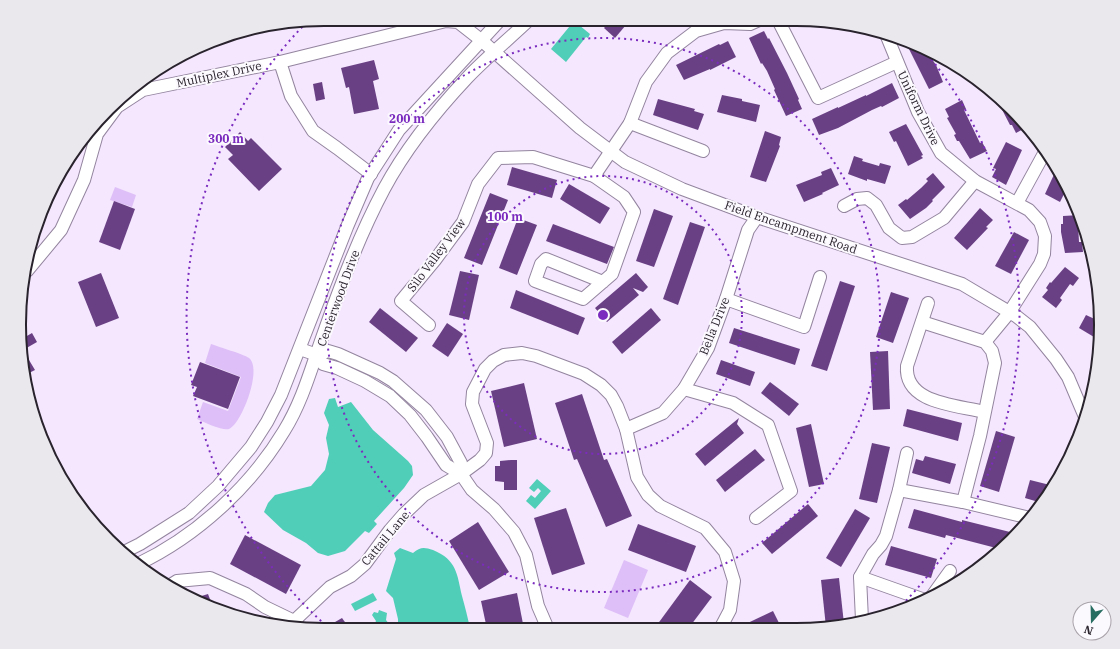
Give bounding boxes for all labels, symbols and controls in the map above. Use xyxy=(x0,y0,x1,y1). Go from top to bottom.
street label: Multiplex Drive xyxy=(175,58,263,90)
street label: Uniform Drive xyxy=(895,68,943,148)
text: 200 m xyxy=(389,111,425,126)
text: 300 m xyxy=(208,131,244,146)
street label: Field Encampment Road xyxy=(723,197,859,257)
text: 100 m xyxy=(487,209,523,224)
street label: Silo Valley View xyxy=(404,215,469,295)
street label: Centerwood Drive xyxy=(314,248,362,348)
street label: Bella Drive xyxy=(696,295,732,357)
centre of rings xyxy=(596,308,610,322)
street label: Cattail Lane xyxy=(358,508,412,568)
north arrow xyxy=(1072,601,1112,641)
text: N xyxy=(1082,622,1095,638)

